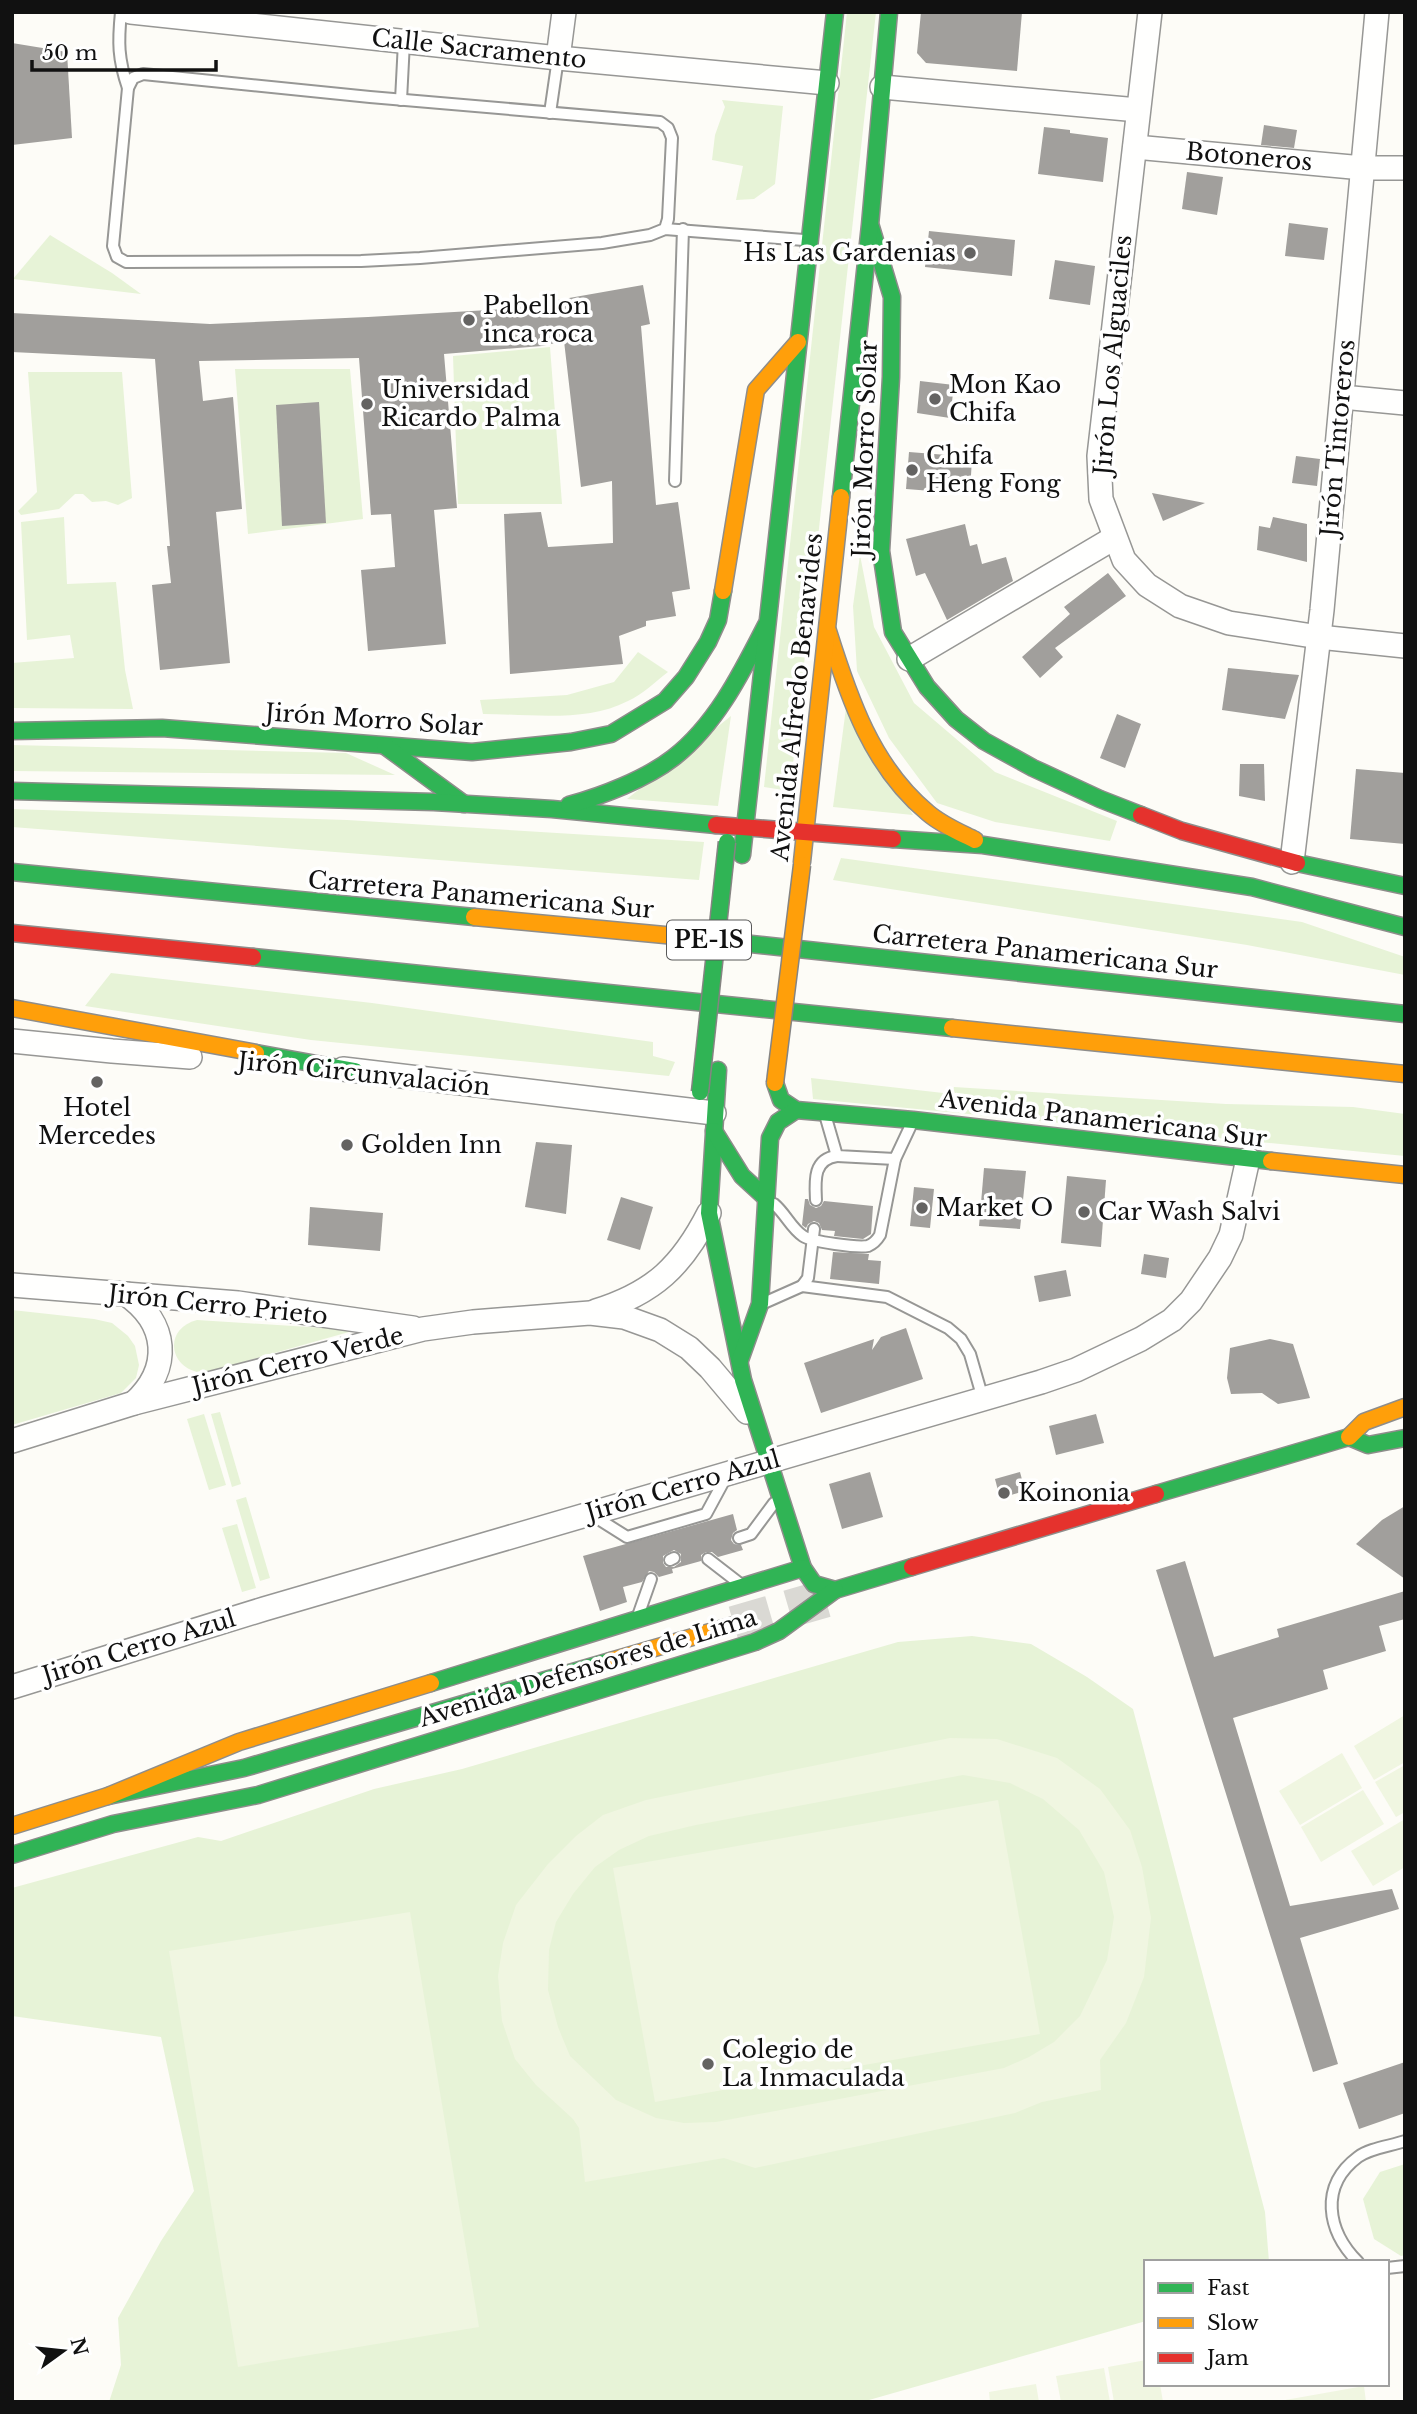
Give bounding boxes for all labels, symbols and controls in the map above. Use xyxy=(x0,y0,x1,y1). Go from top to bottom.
street label: Calle Sacramento xyxy=(370,23,588,74)
scale bar xyxy=(32,28,215,72)
text: 50 m xyxy=(42,40,98,66)
street label: Botoneros xyxy=(1185,137,1314,176)
street label: Jirón Los Alguaciles xyxy=(1087,234,1137,479)
place label: Hs Las Gardenias xyxy=(743,238,956,267)
marker: Hs Las Gardenias xyxy=(962,245,978,261)
place label: Pabellon inca roca xyxy=(483,291,594,348)
marker: Pabellon inca roca xyxy=(461,312,477,328)
street label: Jirón Tintoreros xyxy=(1314,338,1361,541)
street label: Jirón Morro Solar xyxy=(846,339,883,561)
place label: Mon Kao Chifa xyxy=(949,370,1061,427)
place label: Universidad Ricardo Palma xyxy=(381,375,561,432)
marker: Mon Kao Chifa xyxy=(927,391,943,407)
marker: Universidad Ricardo Palma xyxy=(359,396,375,412)
place label: Chifa Heng Fong xyxy=(926,441,1061,498)
marker: Chifa Heng Fong xyxy=(904,462,920,478)
street label: Avenida Alfredo Benavides xyxy=(765,531,828,864)
street label: Jirón Morro Solar xyxy=(261,697,484,742)
street label: Carretera Panamericana Sur xyxy=(307,865,656,924)
street label: Carretera Panamericana Sur xyxy=(871,919,1220,984)
road number: PE-1S xyxy=(667,920,751,959)
street label: Jirón Circunvalación xyxy=(234,1046,492,1101)
marker: Hotel Mercedes xyxy=(89,1074,105,1090)
street label: Avenida Panamericana Sur xyxy=(937,1084,1269,1153)
place label: Hotel Mercedes xyxy=(38,1093,156,1150)
place label: Golden Inn xyxy=(361,1130,502,1159)
marker: Golden Inn xyxy=(339,1137,355,1153)
place label: Market O xyxy=(936,1193,1053,1222)
place label: Car Wash Salvi xyxy=(1098,1197,1280,1226)
marker: Market O xyxy=(914,1200,930,1216)
marker: Car Wash Salvi xyxy=(1076,1204,1092,1220)
street label: Jirón Cerro Prieto xyxy=(104,1278,329,1330)
street label: Jirón Cerro Verde xyxy=(186,1320,406,1402)
street label: Jirón Cerro Azul xyxy=(580,1444,784,1528)
place label: Koinonia xyxy=(1018,1478,1131,1507)
marker: Koinonia xyxy=(996,1485,1012,1501)
street label: Avenida Defensores de Lima xyxy=(415,1602,761,1733)
street label: Jirón Cerro Azul xyxy=(36,1603,239,1691)
place label: Colegio de La Inmaculada xyxy=(722,2035,905,2092)
marker: Colegio de La Inmaculada xyxy=(700,2056,716,2072)
legend xyxy=(1144,2260,1389,2386)
text: Fast xyxy=(1207,2275,1249,2301)
text: Slow xyxy=(1207,2310,1259,2336)
north arrow xyxy=(28,2316,98,2386)
text: N xyxy=(66,2335,92,2358)
text: Jam xyxy=(1204,2345,1249,2371)

